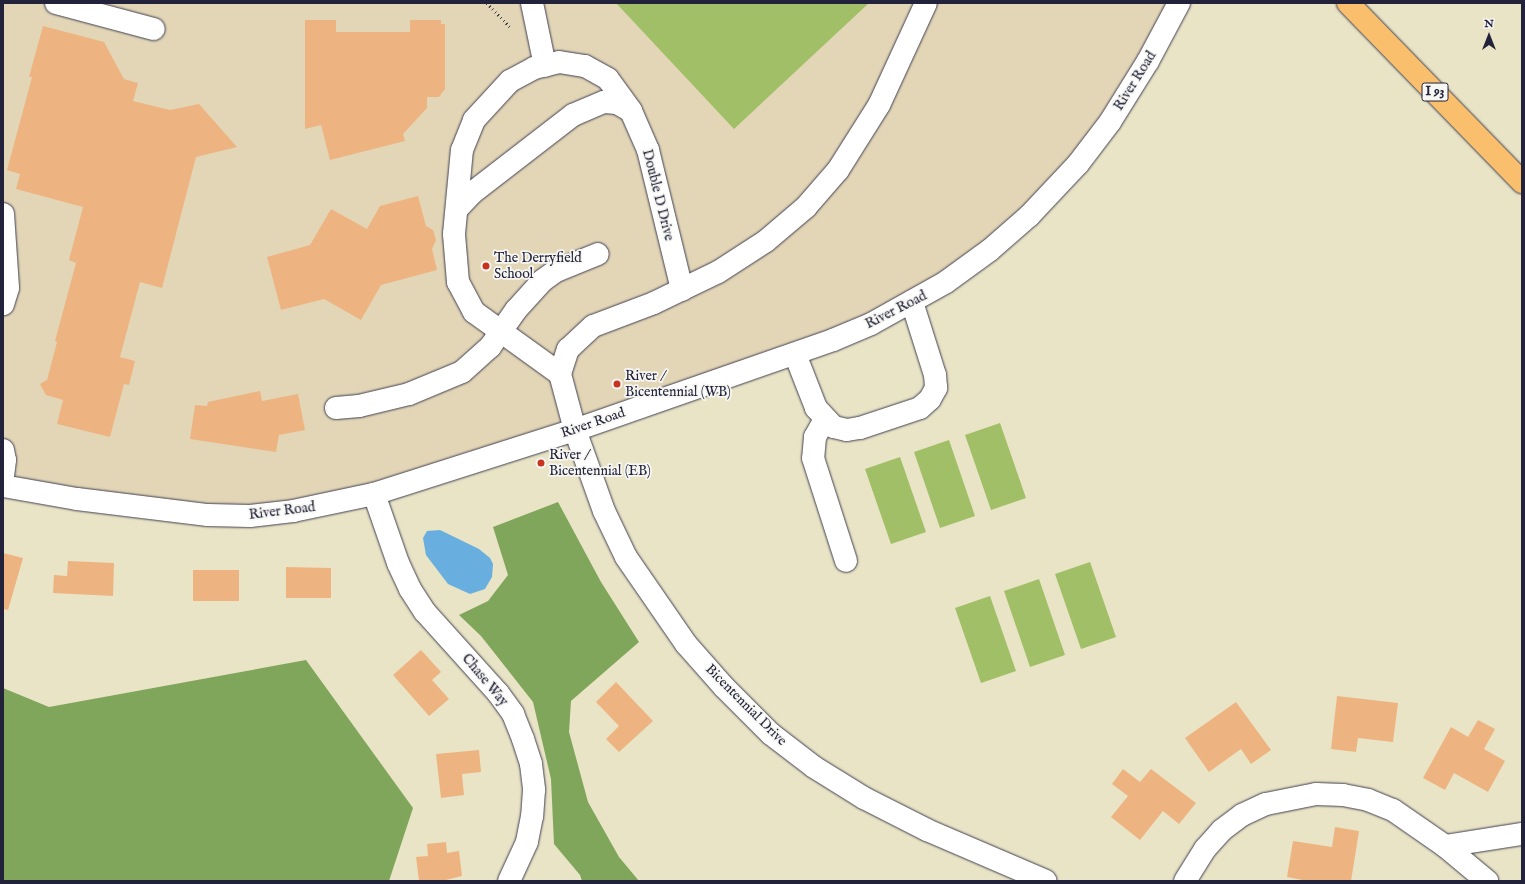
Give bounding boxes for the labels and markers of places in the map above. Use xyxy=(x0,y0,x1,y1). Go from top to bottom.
place label: The Derryfield School xyxy=(494,250,582,282)
marker: The Derryfield School xyxy=(481,261,491,271)
place label: River / Bicentennial (WB) xyxy=(625,368,731,400)
marker: River / Bicentennial (WB) xyxy=(612,379,622,389)
place label: River / Bicentennial (EB) xyxy=(549,447,651,480)
marker: River / Bicentennial (EB) xyxy=(536,458,546,468)

